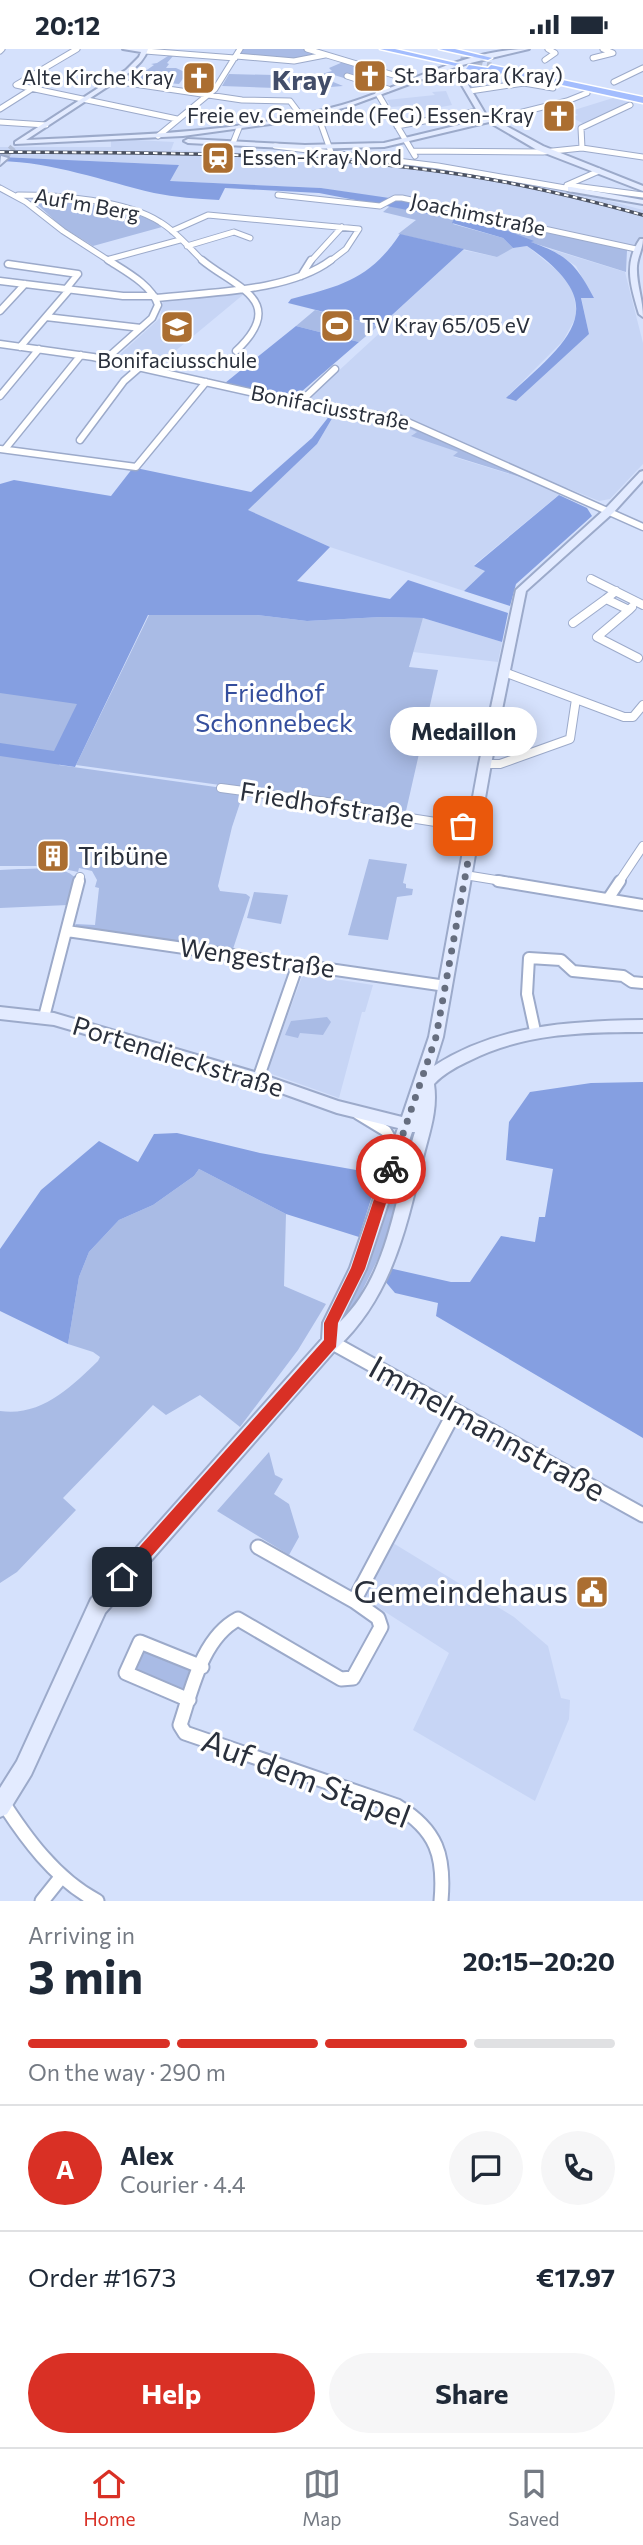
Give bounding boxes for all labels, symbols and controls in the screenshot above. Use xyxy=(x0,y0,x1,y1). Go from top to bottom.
text: 20:12 xyxy=(35,9,100,40)
church icon: St. Barbara (Kray) xyxy=(351,57,389,95)
church icon: Alte Kirche Kray xyxy=(180,59,218,97)
district label: Kray xyxy=(272,62,332,96)
place label: St. Barbara (Kray) xyxy=(394,62,563,87)
place label: Alte Kirche Kray xyxy=(22,64,174,89)
church icon: Freie ev. Gemeinde (FeG) Essen-Kray xyxy=(540,97,578,135)
place label: Freie ev. Gemeinde (FeG) Essen-Kray xyxy=(187,102,534,127)
station icon: Essen-Kray Nord xyxy=(199,139,237,177)
place label: Essen-Kray Nord xyxy=(242,144,402,169)
street label: Auf'm Berg xyxy=(33,182,142,225)
street label: Joachimstraße xyxy=(409,187,548,240)
sports icon: TV Kray 65/05 eV xyxy=(318,307,356,345)
school or university icon: Bonifaciusschule xyxy=(158,308,196,346)
place label: TV Kray 65/05 eV xyxy=(362,312,530,337)
place label: Bonifaciusschule xyxy=(97,347,257,372)
street label: Bonifaciusstraße xyxy=(249,379,412,434)
park label: Friedhof Schonnebeck xyxy=(195,676,353,737)
callout: Medaillon xyxy=(390,707,536,756)
text: Medaillon xyxy=(411,717,516,745)
street label: Friedhofstraße xyxy=(238,774,417,833)
pin xyxy=(433,796,493,856)
icon: bag xyxy=(444,807,482,845)
building icon: Tribüne xyxy=(34,837,72,875)
place label: Tribüne xyxy=(78,839,168,870)
street label: Wengestraße xyxy=(178,930,337,983)
street label: Portendieckstraße xyxy=(69,1009,288,1102)
courier xyxy=(356,1134,426,1204)
icon: bike xyxy=(372,1150,410,1188)
street label: Immelmannstraße xyxy=(363,1346,613,1509)
pin xyxy=(92,1547,152,1607)
icon: home xyxy=(103,1558,141,1596)
place label: Gemeindehaus xyxy=(353,1570,568,1610)
public building icon: Gemeindehaus xyxy=(573,1573,611,1611)
street label: Auf dem Stapel xyxy=(197,1719,417,1835)
text: Arriving in xyxy=(28,1921,135,1949)
text: 20:15–20:20 xyxy=(463,1945,615,1976)
text: 3 min xyxy=(28,1947,143,2003)
text: On the way · 290 m xyxy=(28,2058,226,2086)
button: chat xyxy=(449,2131,523,2205)
button: phone xyxy=(541,2131,615,2205)
text: Alex xyxy=(120,2139,174,2170)
text: A xyxy=(56,2153,74,2184)
text: Courier · 4.4 xyxy=(120,2170,246,2198)
text: Order #1673 xyxy=(28,2261,176,2292)
text: €17.97 xyxy=(536,2261,615,2292)
button: Help xyxy=(28,2353,315,2433)
button: Share xyxy=(329,2353,615,2433)
tab: Home xyxy=(83,2465,136,2530)
tab: Map xyxy=(302,2465,342,2530)
tab: Saved xyxy=(508,2465,560,2530)

